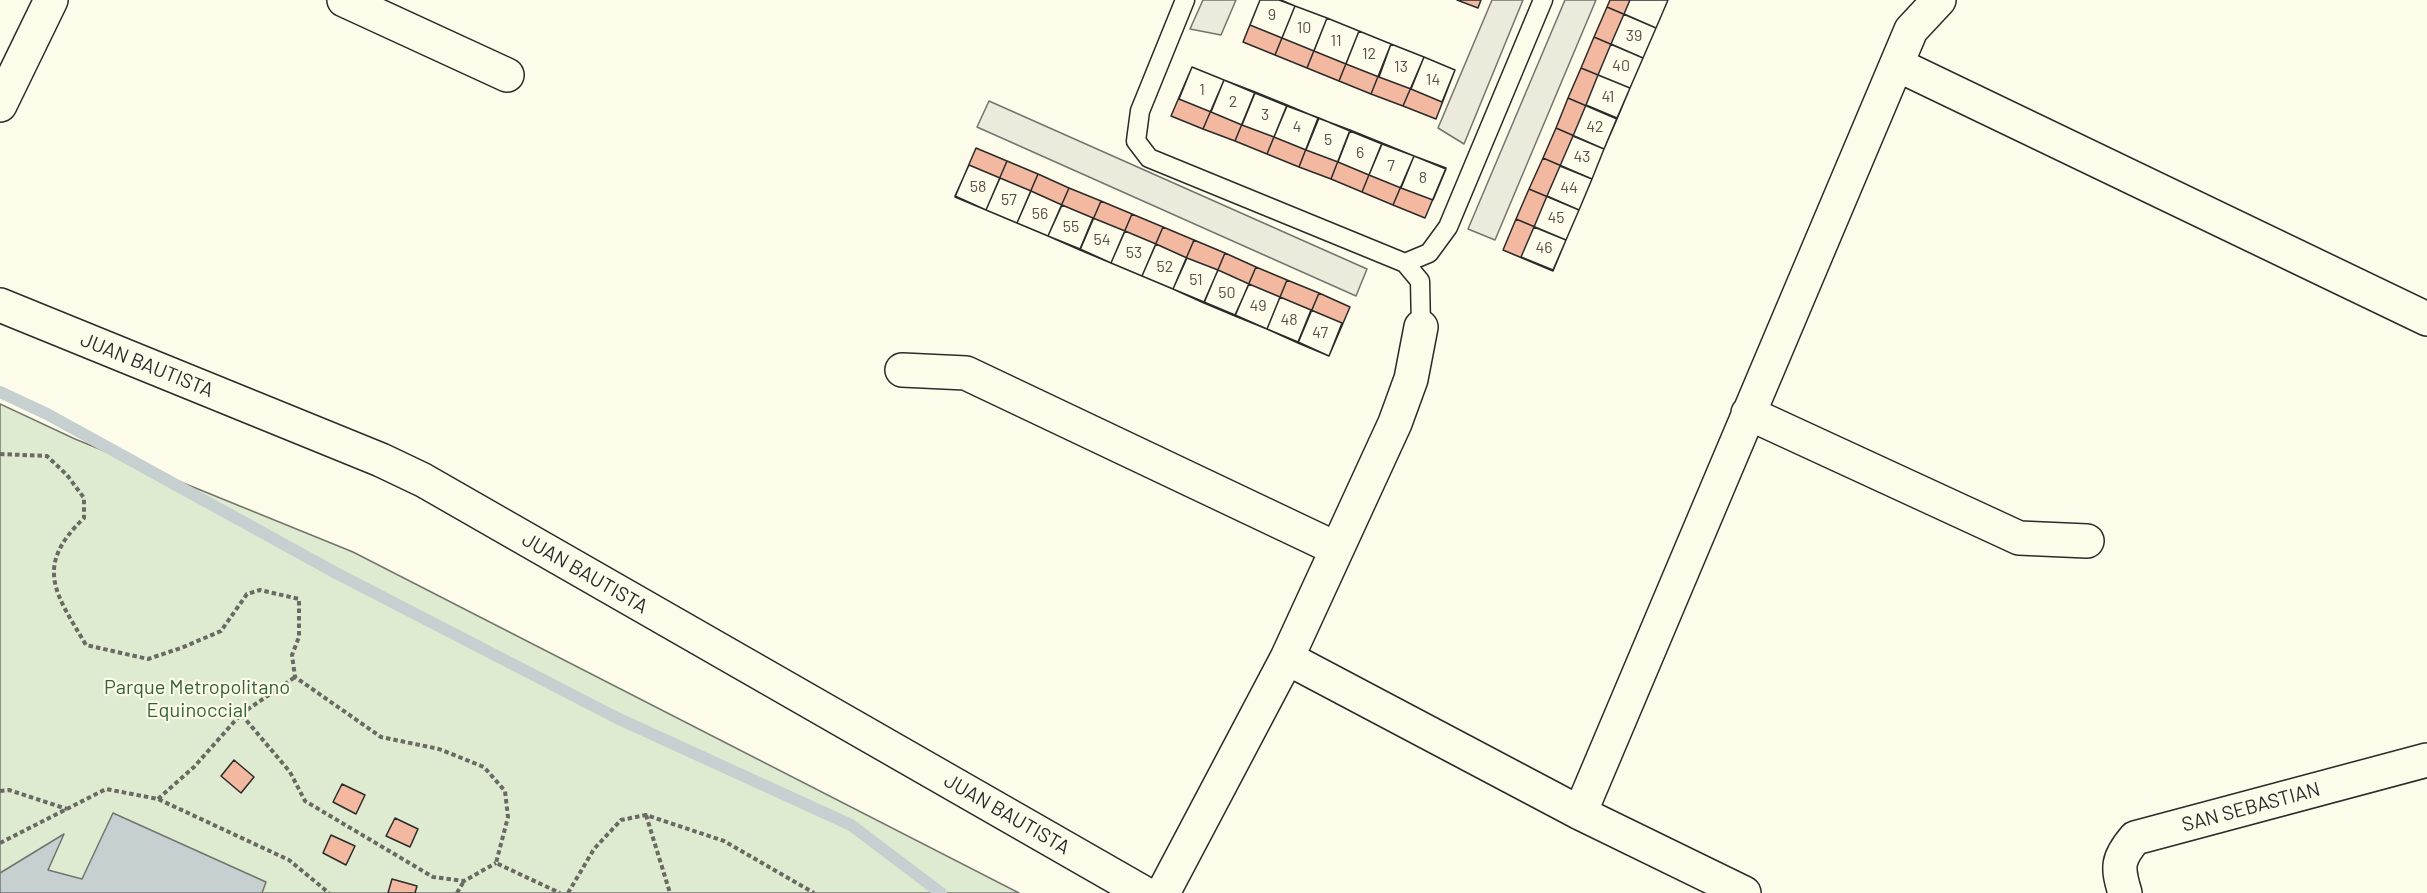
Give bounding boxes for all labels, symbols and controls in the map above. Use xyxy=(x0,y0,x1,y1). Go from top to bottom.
house number: 9 xyxy=(1268,5,1276,25)
house number: 10 xyxy=(1297,18,1311,38)
house number: 39 xyxy=(1626,26,1642,46)
house number: 11 xyxy=(1330,31,1342,51)
house number: 12 xyxy=(1362,44,1376,64)
house number: 40 xyxy=(1612,56,1630,76)
house number: 13 xyxy=(1394,57,1408,77)
house number: 14 xyxy=(1426,70,1440,90)
house number: 1 xyxy=(1199,80,1205,100)
house number: 41 xyxy=(1602,87,1614,107)
house number: 2 xyxy=(1229,92,1237,112)
house number: 3 xyxy=(1261,105,1269,125)
house number: 4 xyxy=(1293,117,1301,137)
house number: 42 xyxy=(1586,117,1604,137)
house number: 5 xyxy=(1324,130,1332,150)
house number: 6 xyxy=(1356,143,1364,163)
house number: 43 xyxy=(1573,147,1591,167)
house number: 7 xyxy=(1387,156,1395,176)
house number: 8 xyxy=(1419,168,1427,188)
house number: 58 xyxy=(970,177,986,197)
house number: 44 xyxy=(1560,178,1578,198)
house number: 57 xyxy=(1001,190,1017,210)
house number: 56 xyxy=(1032,204,1048,224)
house number: 45 xyxy=(1547,208,1565,228)
house number: 55 xyxy=(1063,217,1079,237)
house number: 54 xyxy=(1093,230,1111,250)
house number: 46 xyxy=(1535,238,1553,258)
house number: 53 xyxy=(1126,243,1142,263)
house number: 52 xyxy=(1157,257,1173,277)
house number: 51 xyxy=(1189,270,1203,290)
house number: 50 xyxy=(1218,283,1236,303)
house number: 49 xyxy=(1249,296,1267,316)
house number: 48 xyxy=(1280,310,1298,330)
house number: 47 xyxy=(1312,323,1328,343)
street label: JUAN BAUTISTA xyxy=(77,327,217,403)
street label: JUAN BAUTISTA xyxy=(518,527,652,619)
park label: Parque Metropolitano Equinoccial xyxy=(104,675,290,722)
street label: JUAN BAUTISTA xyxy=(940,768,1074,860)
street label: SAN SEBASTIAN xyxy=(2179,777,2323,837)

